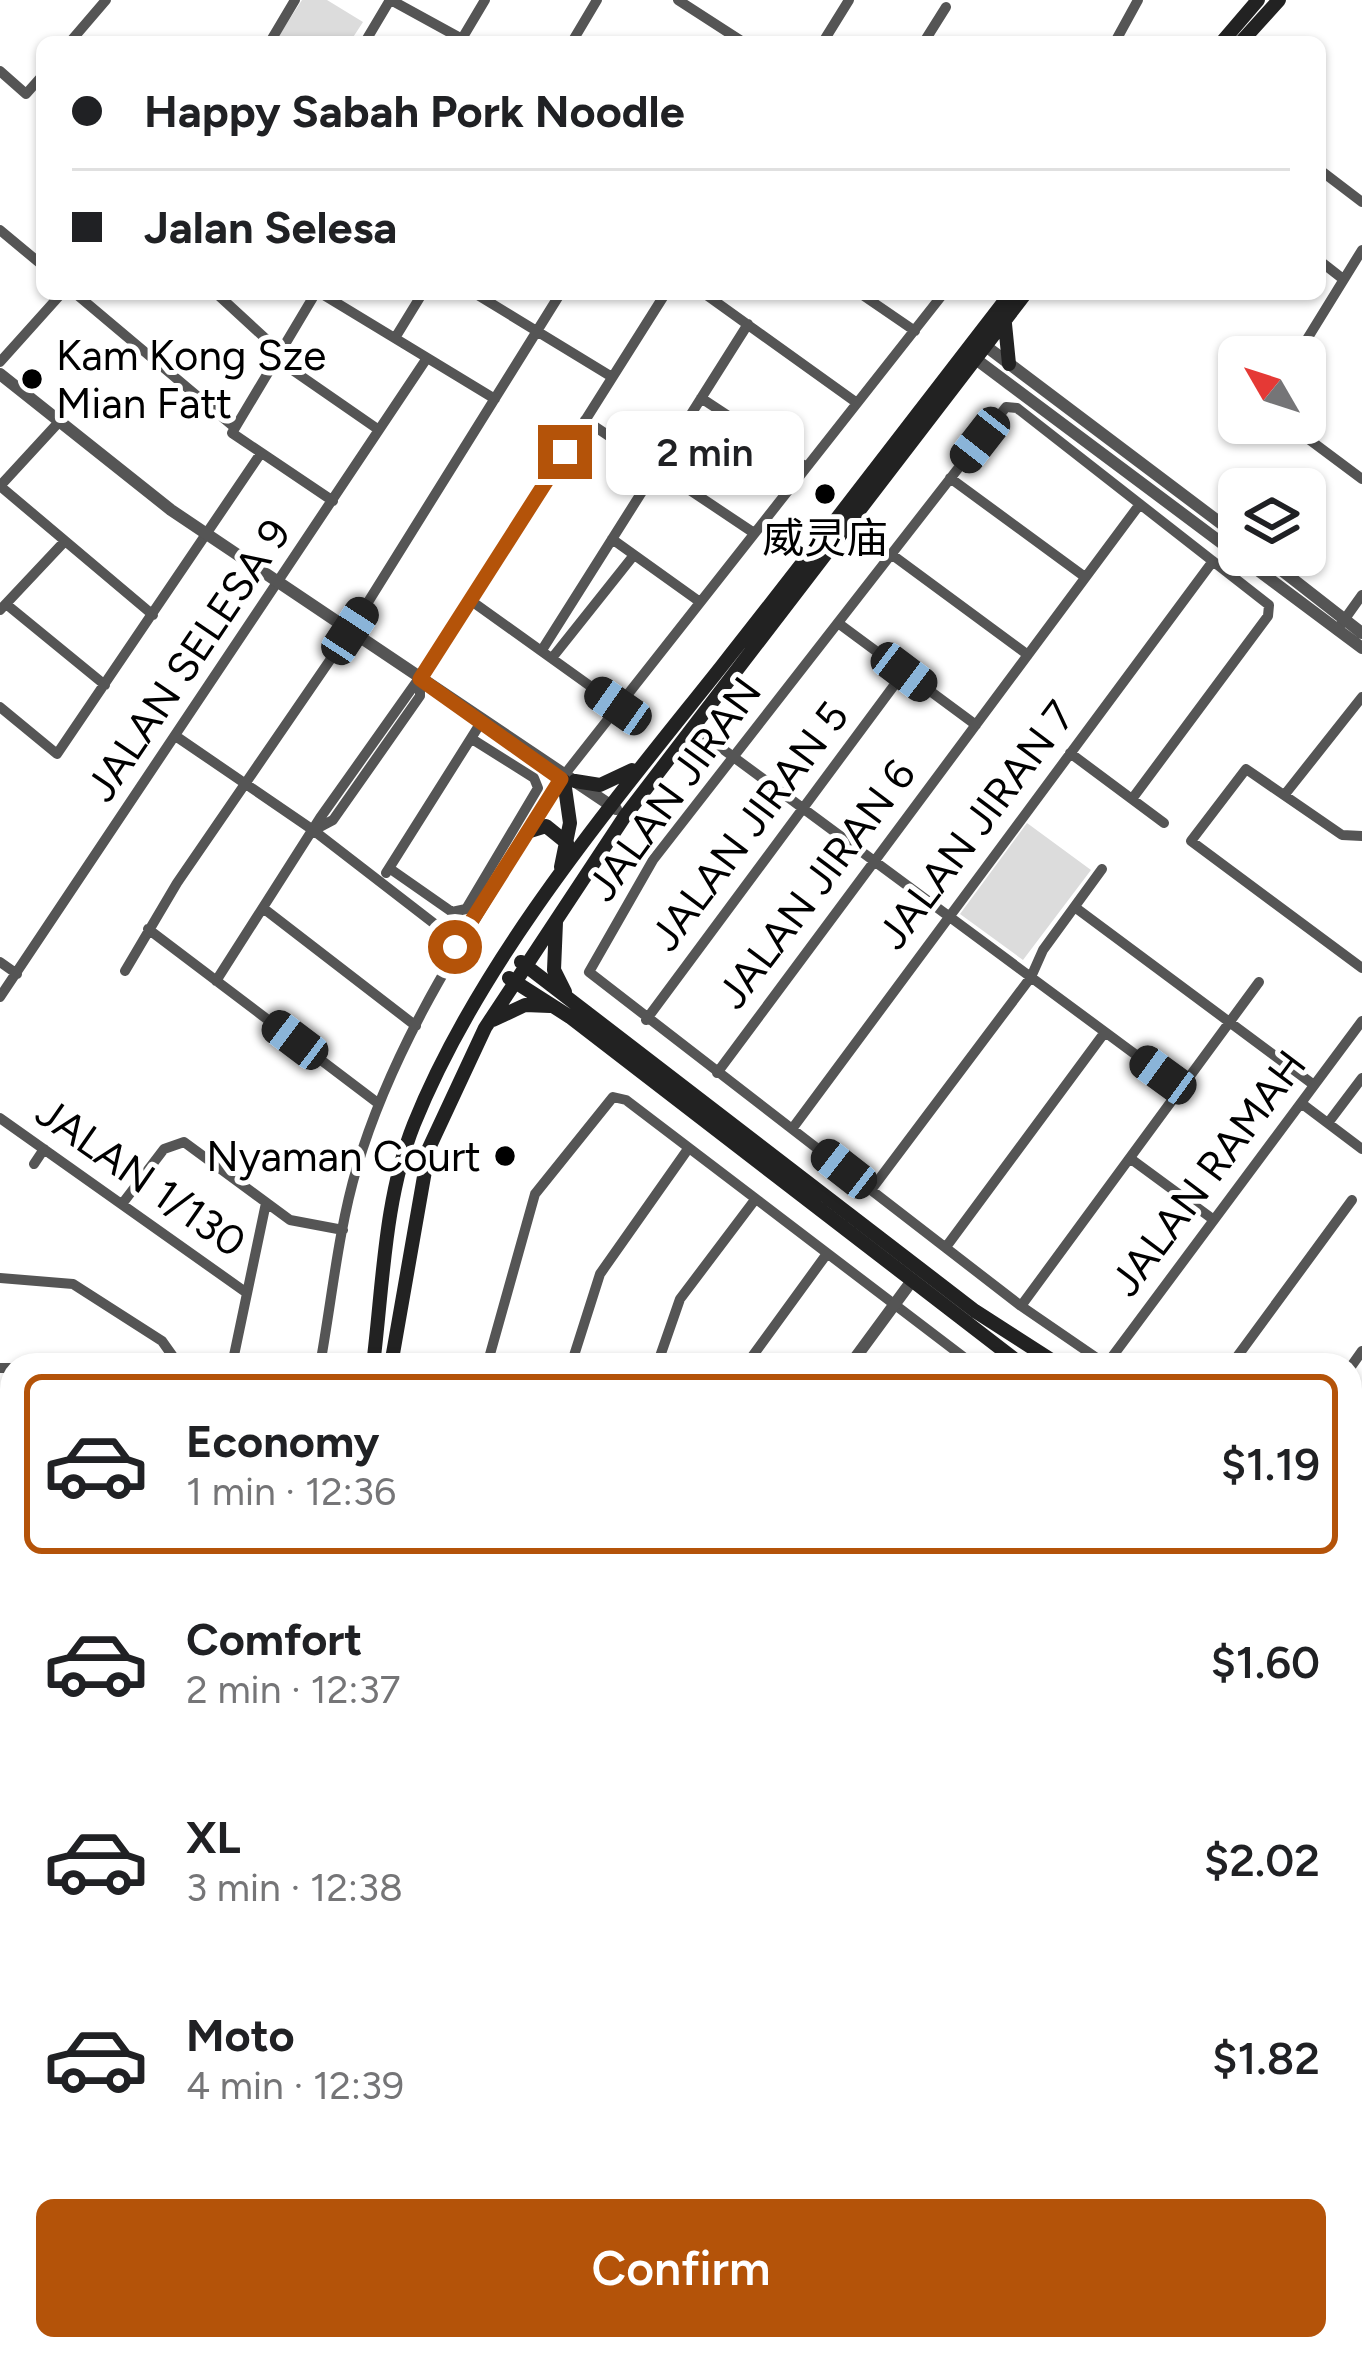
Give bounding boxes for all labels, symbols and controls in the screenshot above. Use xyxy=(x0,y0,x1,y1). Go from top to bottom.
text: Happy Sabah Pork Noodle xyxy=(144,84,685,138)
text: Jalan Selesa xyxy=(144,200,397,254)
place label: Kam Kong Sze Mian Fatt xyxy=(56,330,326,429)
north arrow xyxy=(1218,336,1326,444)
map controls xyxy=(1218,336,1326,576)
marker: Kam Kong Sze Mian Fatt xyxy=(19,366,45,392)
car xyxy=(944,401,1016,479)
callout: 2 min xyxy=(607,410,805,494)
route end xyxy=(538,425,592,479)
text: 2 min xyxy=(656,429,754,476)
button: layers xyxy=(1218,468,1326,576)
marker: 威灵庙 xyxy=(812,481,838,507)
street label: JALAN SELESA 9 xyxy=(75,509,301,811)
place label: 威灵庙 xyxy=(762,513,888,564)
car xyxy=(315,591,385,671)
car xyxy=(864,636,944,708)
street label: JALAN JIRAN xyxy=(576,667,772,911)
car xyxy=(578,671,658,741)
street label: JALAN JIRAN 7 xyxy=(866,691,1086,959)
street label: JALAN JIRAN 5 xyxy=(639,692,859,960)
street label: JALAN JIRAN 6 xyxy=(706,750,926,1018)
route start xyxy=(428,920,482,974)
car xyxy=(255,1004,335,1076)
car xyxy=(1123,1039,1203,1111)
street label: JALAN RAMAH xyxy=(1099,1040,1317,1306)
street label: JALAN 1/130 xyxy=(26,1086,256,1268)
place label: Nyaman Court xyxy=(206,1131,481,1182)
car xyxy=(805,1133,883,1205)
marker: Nyaman Court xyxy=(492,1143,518,1169)
icon: car xyxy=(42,1410,150,1518)
text: Economy xyxy=(186,1414,379,1468)
text: $1.19 xyxy=(1221,1437,1320,1491)
text: 1 min · 12:36 xyxy=(186,1468,396,1515)
icon: car xyxy=(42,1608,150,1716)
text: Comfort xyxy=(186,1612,362,1666)
text: $1.60 xyxy=(1211,1635,1320,1689)
text: 2 min · 12:37 xyxy=(186,1666,401,1713)
icon: car xyxy=(42,1806,150,1914)
text: XL xyxy=(186,1810,241,1864)
text: $2.02 xyxy=(1204,1833,1320,1887)
text: 3 min · 12:38 xyxy=(186,1864,403,1911)
icon: car xyxy=(42,2004,150,2112)
text: Moto xyxy=(186,2008,295,2062)
text: $1.82 xyxy=(1212,2031,1320,2085)
text: 4 min · 12:39 xyxy=(186,2062,404,2109)
button: Confirm xyxy=(36,2199,1326,2337)

